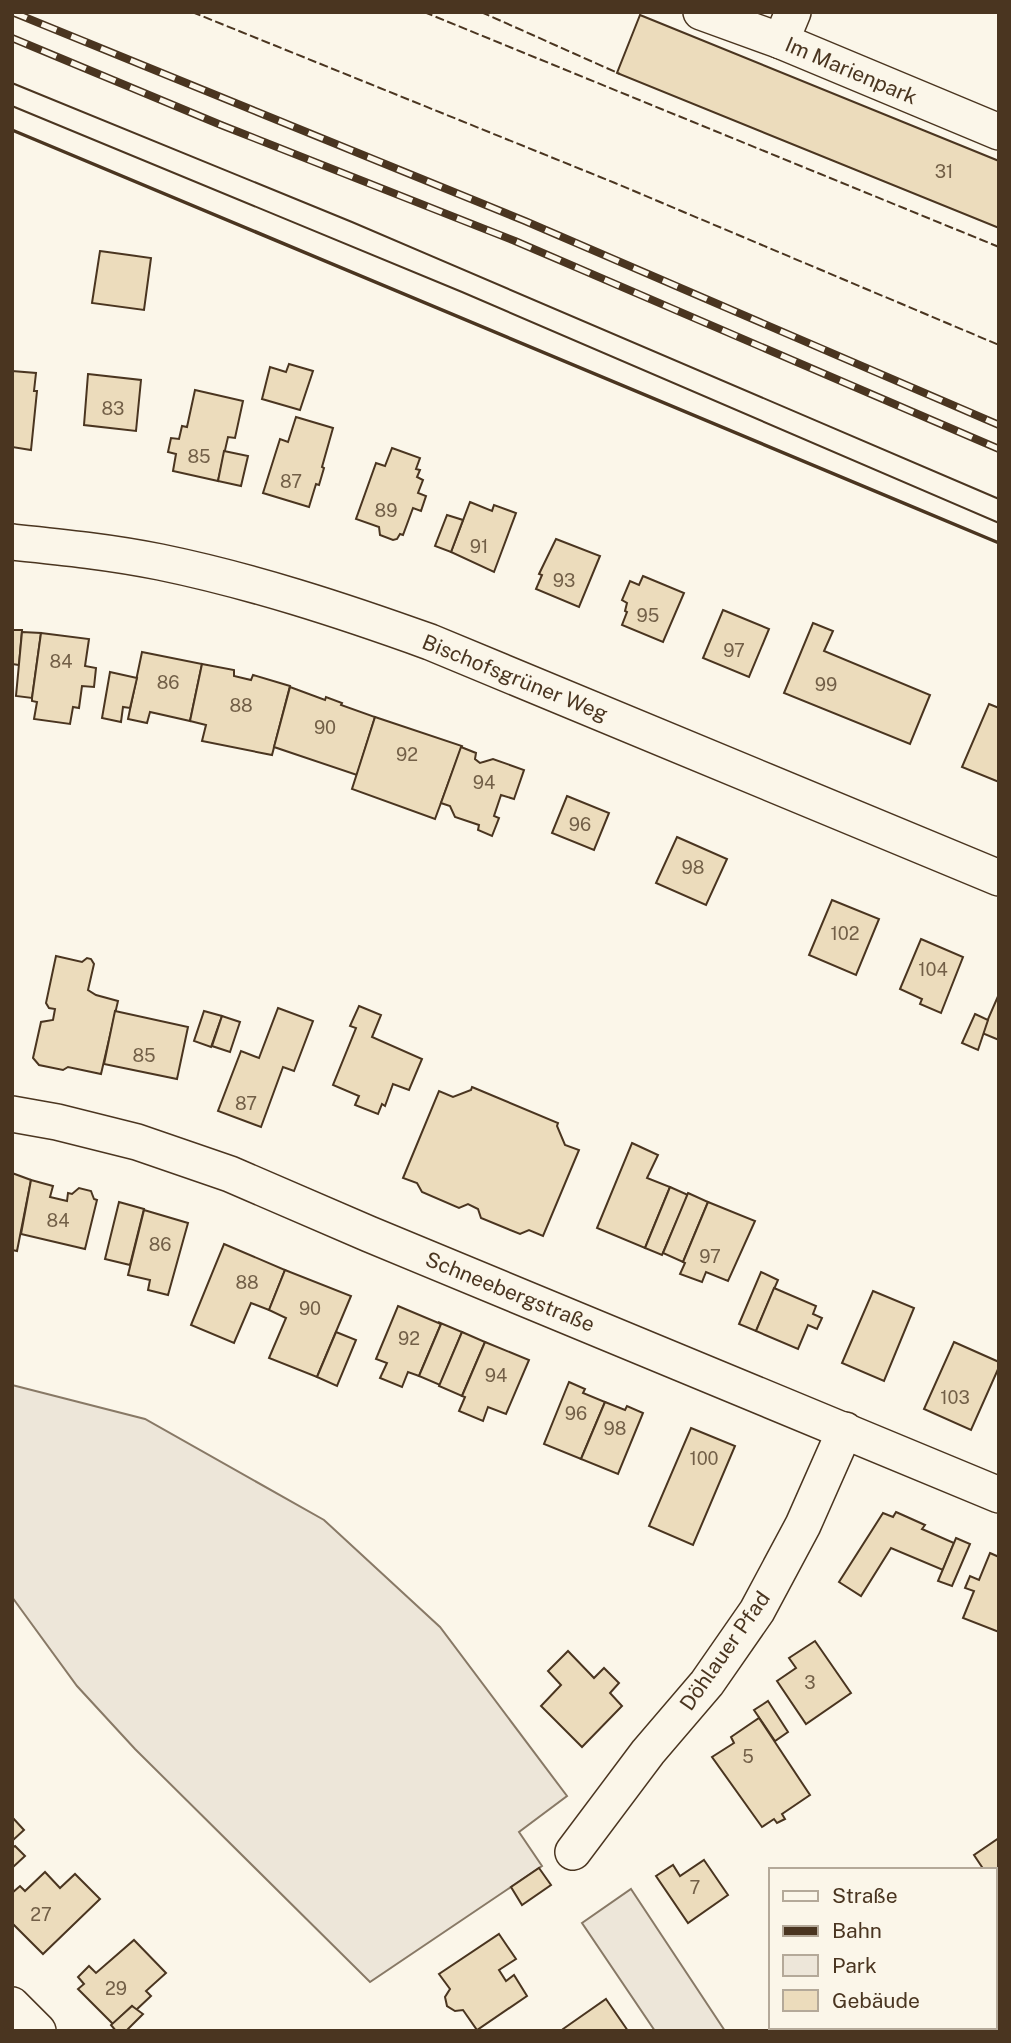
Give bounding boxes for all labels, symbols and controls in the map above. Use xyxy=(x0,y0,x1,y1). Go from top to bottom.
street label: Im Marienpark xyxy=(782,32,921,110)
house number: 31 xyxy=(935,161,953,182)
house number: 83 xyxy=(102,398,124,419)
house number: 85 xyxy=(187,446,211,467)
house number: 87 xyxy=(280,471,302,492)
house number: 89 xyxy=(375,500,397,521)
house number: 91 xyxy=(470,536,488,557)
house number: 93 xyxy=(553,570,575,591)
house number: 95 xyxy=(637,605,659,626)
street label: Bischofsgrüner Weg xyxy=(419,629,612,726)
house number: 97 xyxy=(723,640,745,661)
house number: 84 xyxy=(50,651,72,672)
house number: 86 xyxy=(157,672,179,693)
house number: 99 xyxy=(815,674,837,695)
house number: 88 xyxy=(229,695,253,716)
house number: 90 xyxy=(314,717,336,738)
house number: 92 xyxy=(396,744,418,765)
house number: 94 xyxy=(473,772,495,793)
house number: 96 xyxy=(569,814,591,835)
house number: 98 xyxy=(682,857,704,878)
house number: 102 xyxy=(830,923,860,944)
house number: 104 xyxy=(918,959,948,980)
house number: 85 xyxy=(132,1045,156,1066)
house number: 87 xyxy=(235,1093,257,1114)
house number: 84 xyxy=(47,1210,69,1231)
house number: 86 xyxy=(149,1234,171,1255)
street label: Schneebergstraße xyxy=(422,1246,599,1337)
house number: 97 xyxy=(699,1246,721,1267)
house number: 88 xyxy=(235,1272,259,1293)
house number: 90 xyxy=(299,1298,321,1319)
house number: 92 xyxy=(398,1328,420,1349)
house number: 94 xyxy=(485,1365,507,1386)
house number: 103 xyxy=(940,1387,970,1408)
house number: 96 xyxy=(565,1403,587,1424)
house number: 98 xyxy=(604,1418,626,1439)
house number: 100 xyxy=(689,1448,719,1469)
street label: Döhlauer Pfad xyxy=(674,1586,775,1715)
house number: 3 xyxy=(804,1672,816,1693)
house number: 5 xyxy=(742,1746,754,1767)
legend xyxy=(769,1868,997,2029)
house number: 7 xyxy=(690,1877,700,1898)
text: Straße xyxy=(832,1883,898,1908)
house number: 27 xyxy=(30,1904,52,1925)
text: Bahn xyxy=(832,1918,882,1943)
text: Park xyxy=(832,1953,877,1978)
house number: 29 xyxy=(105,1978,127,1999)
text: Gebäude xyxy=(832,1988,920,2013)

